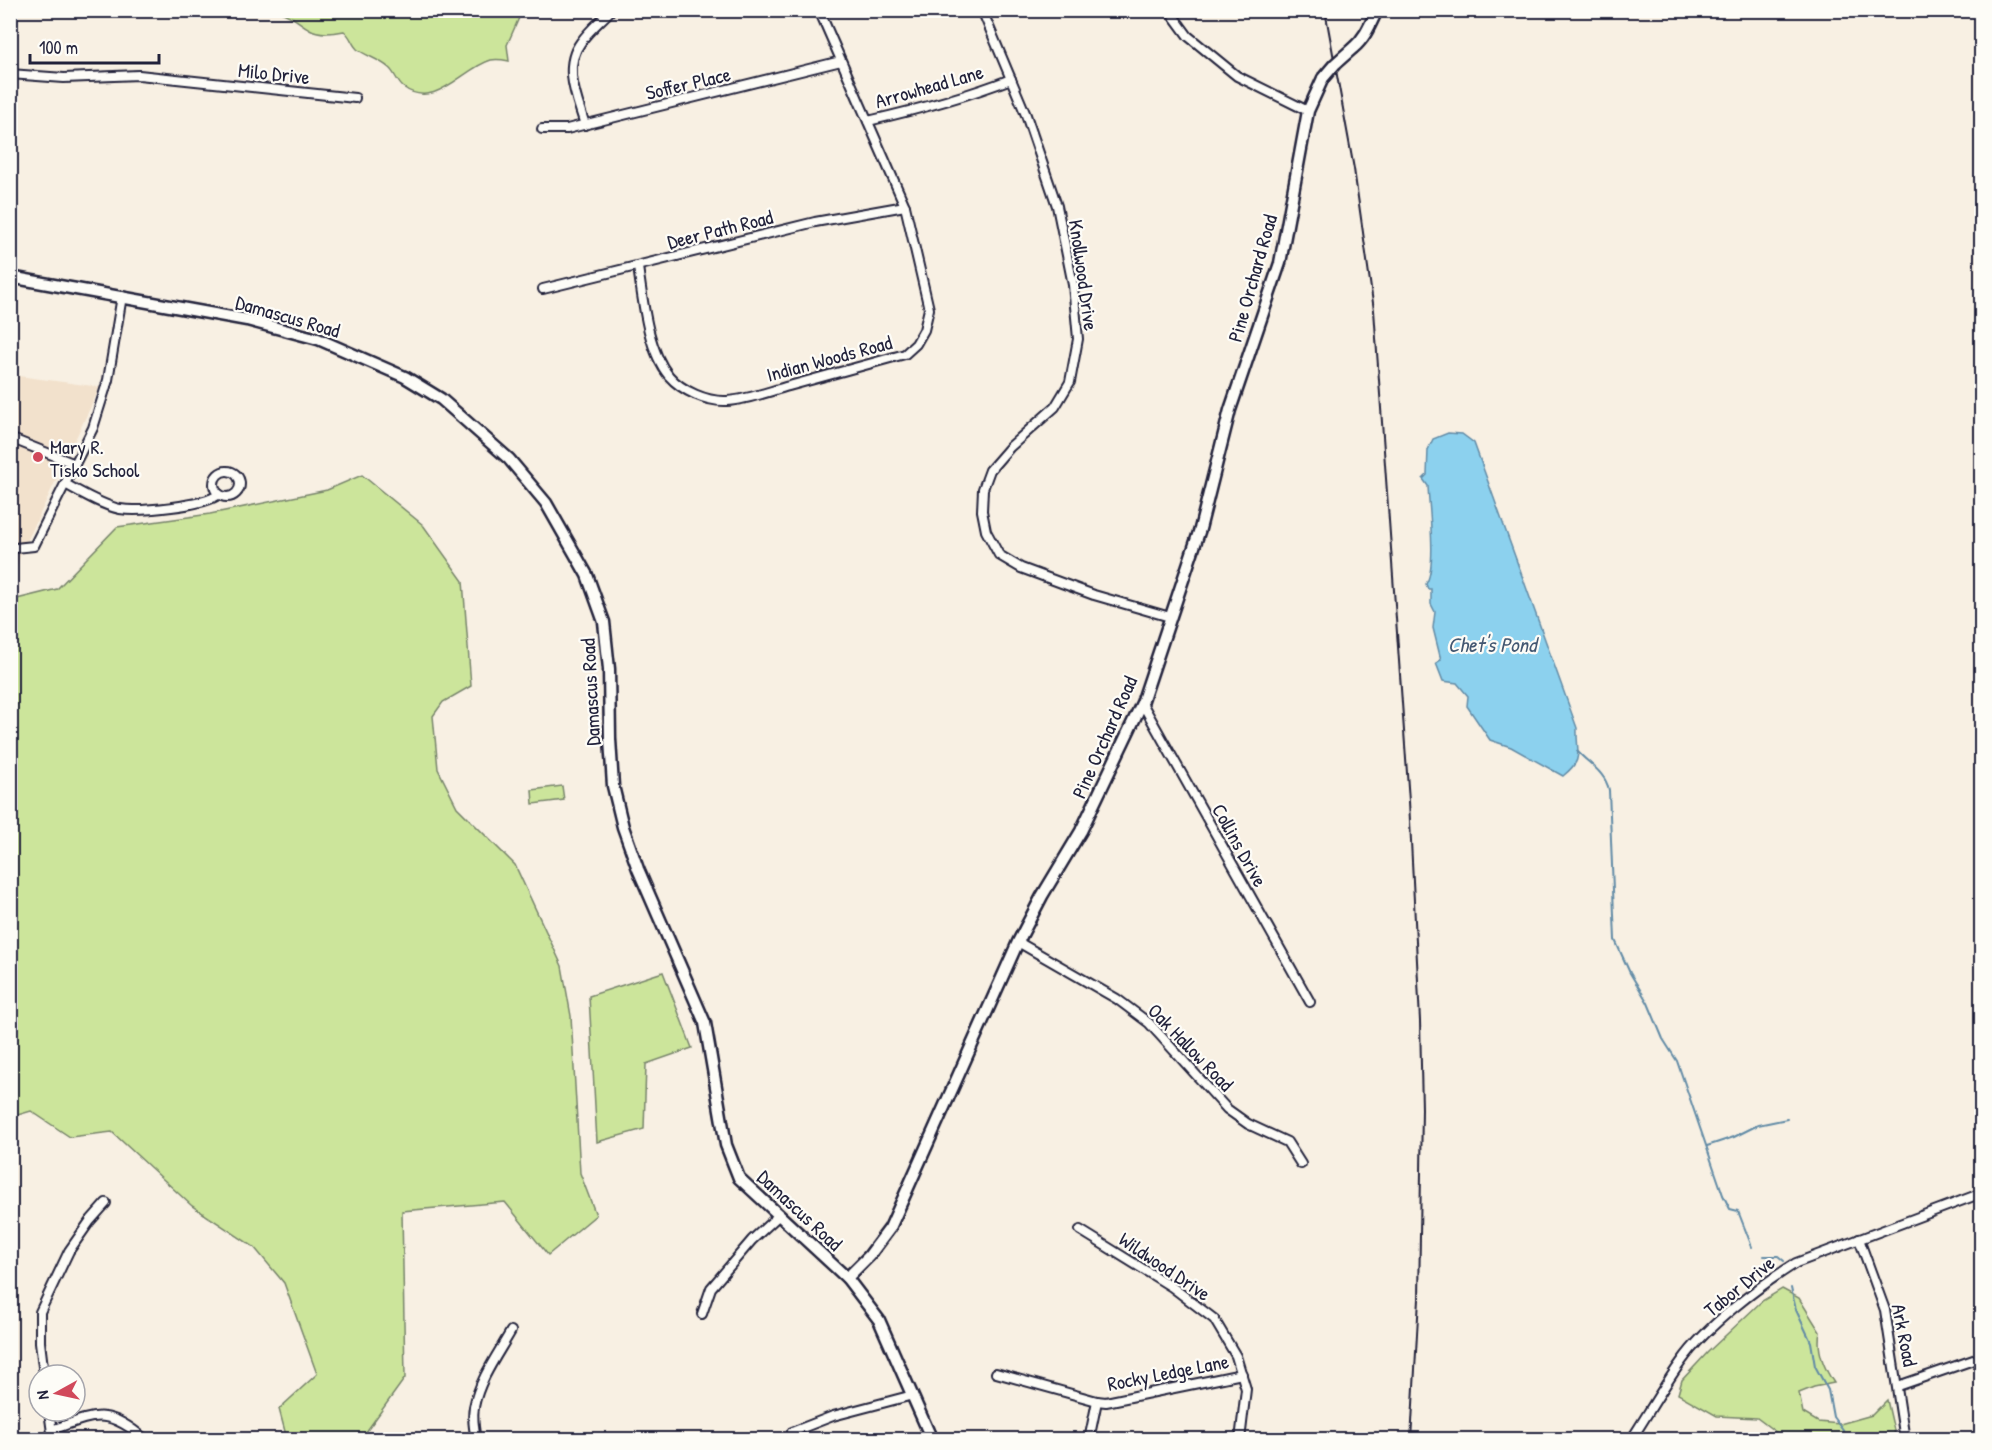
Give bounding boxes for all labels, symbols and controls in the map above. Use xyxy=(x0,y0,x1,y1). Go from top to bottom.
scale bar xyxy=(30,27,159,65)
text: 100 m xyxy=(39,35,78,60)
street label: Milo Drive xyxy=(237,56,311,90)
street label: Arrowhead Lane xyxy=(872,58,986,114)
street label: Soffer Place xyxy=(643,60,733,106)
street label: Deer Path Road xyxy=(664,203,776,255)
street label: Pine Orchard Road xyxy=(1221,211,1283,345)
street label: Knollwood Drive xyxy=(1063,218,1105,332)
street label: Damascus Road xyxy=(233,288,343,344)
street label: Indian Woods Road xyxy=(763,328,895,388)
place label: Mary R. Tisko School xyxy=(50,433,140,483)
marker: Mary R. Tisko School xyxy=(31,450,45,464)
water label: Chet's Pond xyxy=(1448,630,1540,659)
street label: Damascus Road xyxy=(574,638,606,746)
street label: Pine Orchard Road xyxy=(1065,671,1143,803)
street label: Collins Drive xyxy=(1206,799,1274,891)
street label: Oak Hallow Road xyxy=(1142,997,1240,1097)
street label: Damascus Road xyxy=(752,1164,849,1257)
street label: Wildwood Drive xyxy=(1114,1225,1216,1307)
street label: Tabor Drive xyxy=(1698,1249,1780,1323)
street label: Ark Road xyxy=(1886,1301,1924,1369)
street label: Rocky Ledge Lane xyxy=(1105,1347,1231,1397)
north arrow xyxy=(27,1363,87,1423)
text: N xyxy=(31,1389,54,1401)

